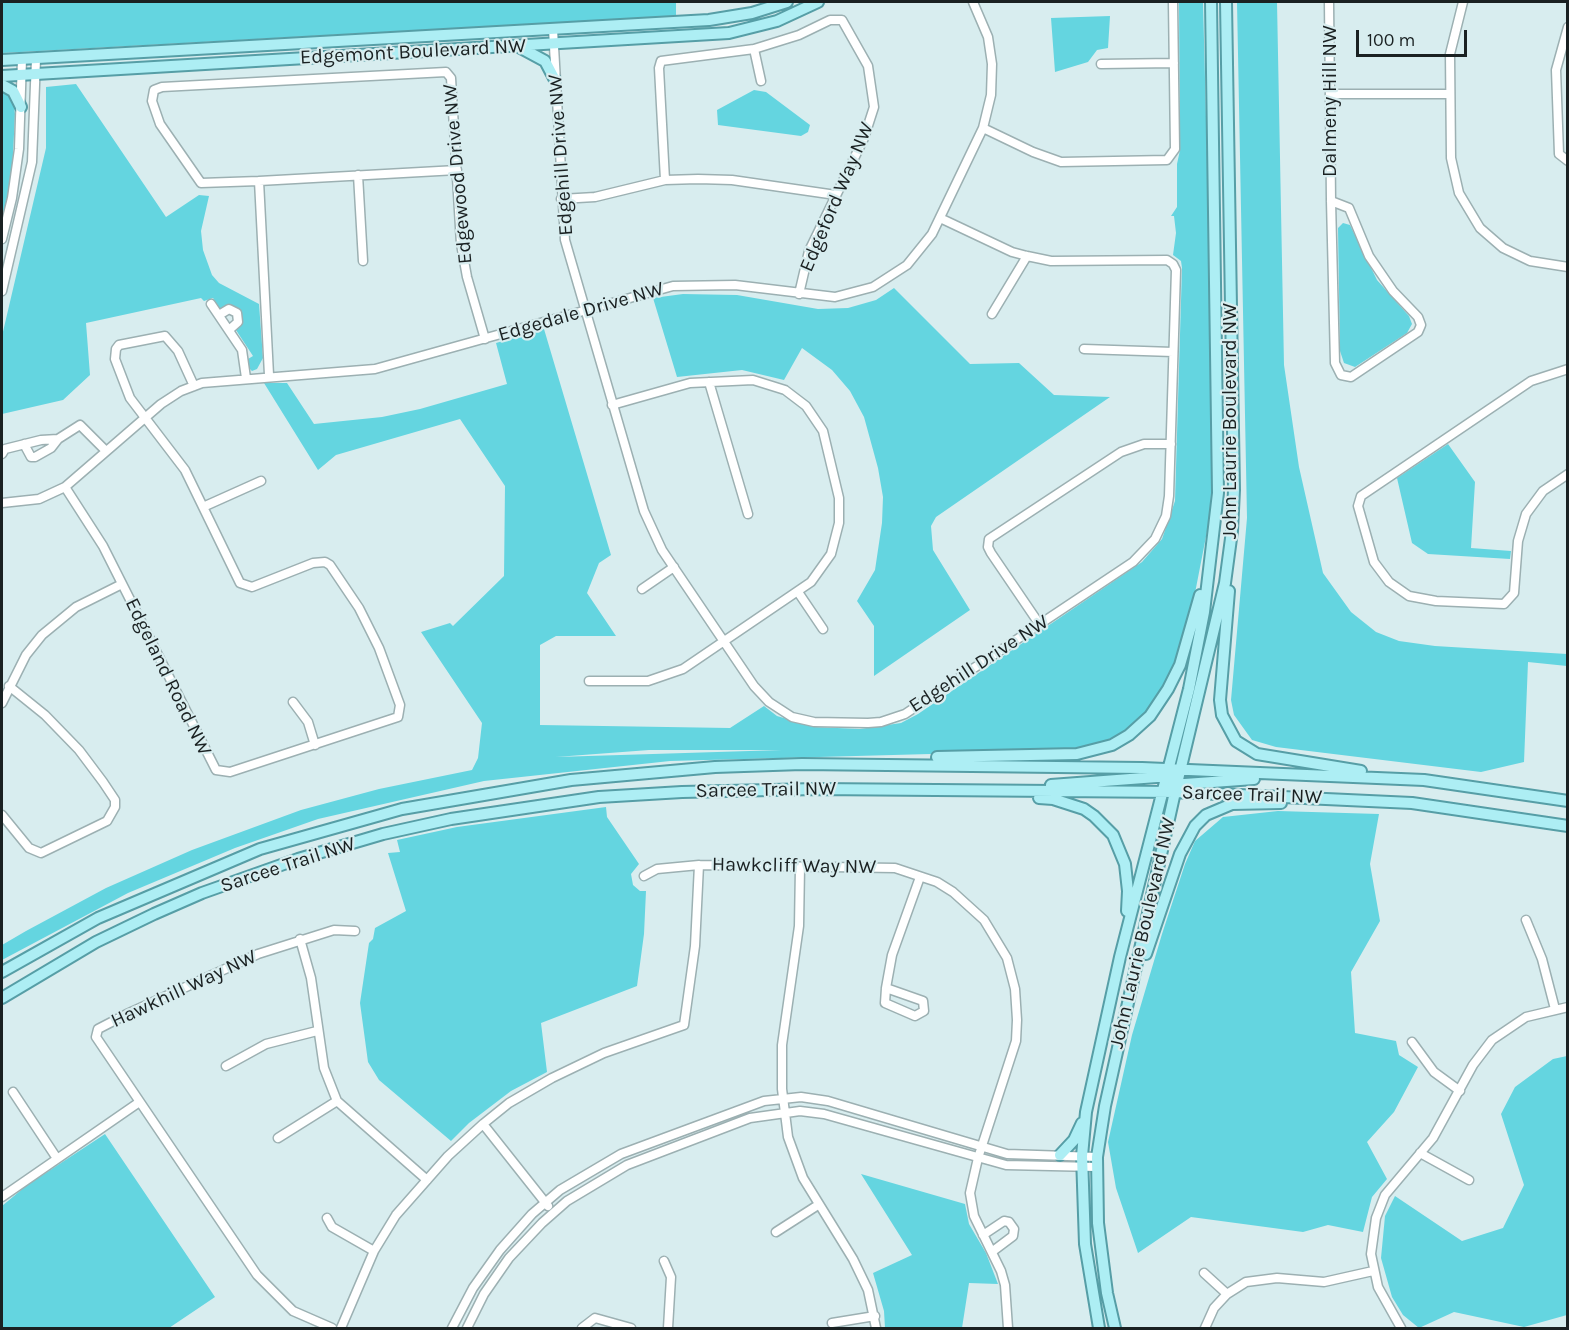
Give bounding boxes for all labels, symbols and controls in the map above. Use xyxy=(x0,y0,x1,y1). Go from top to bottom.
scale bar xyxy=(1359,18,1470,56)
street label: Dalmeny Hill NW xyxy=(1318,25,1342,177)
text: 100 m xyxy=(1367,29,1415,51)
street label: Edgemont Boulevard NW xyxy=(299,34,527,70)
street label: Edgehill Drive NW xyxy=(543,74,579,236)
street label: Edgewood Drive NW xyxy=(438,83,478,265)
street label: Edgeford Way NW xyxy=(795,119,879,275)
street label: Edgedale Drive NW xyxy=(495,277,667,347)
street label: John Laurie Boulevard NW xyxy=(1218,303,1242,539)
street label: Edgeland Road NW xyxy=(119,594,217,760)
street label: Edgehill Drive NW xyxy=(905,610,1053,718)
street label: Sarcee Trail NW xyxy=(696,777,836,803)
street label: Sarcee Trail NW xyxy=(1181,781,1323,809)
street label: John Laurie Boulevard NW xyxy=(1105,815,1181,1051)
street label: Sarcee Trail NW xyxy=(217,832,359,898)
street label: Hawkcliff Way NW xyxy=(712,853,876,879)
street label: Hawkhill Way NW xyxy=(107,945,261,1033)

